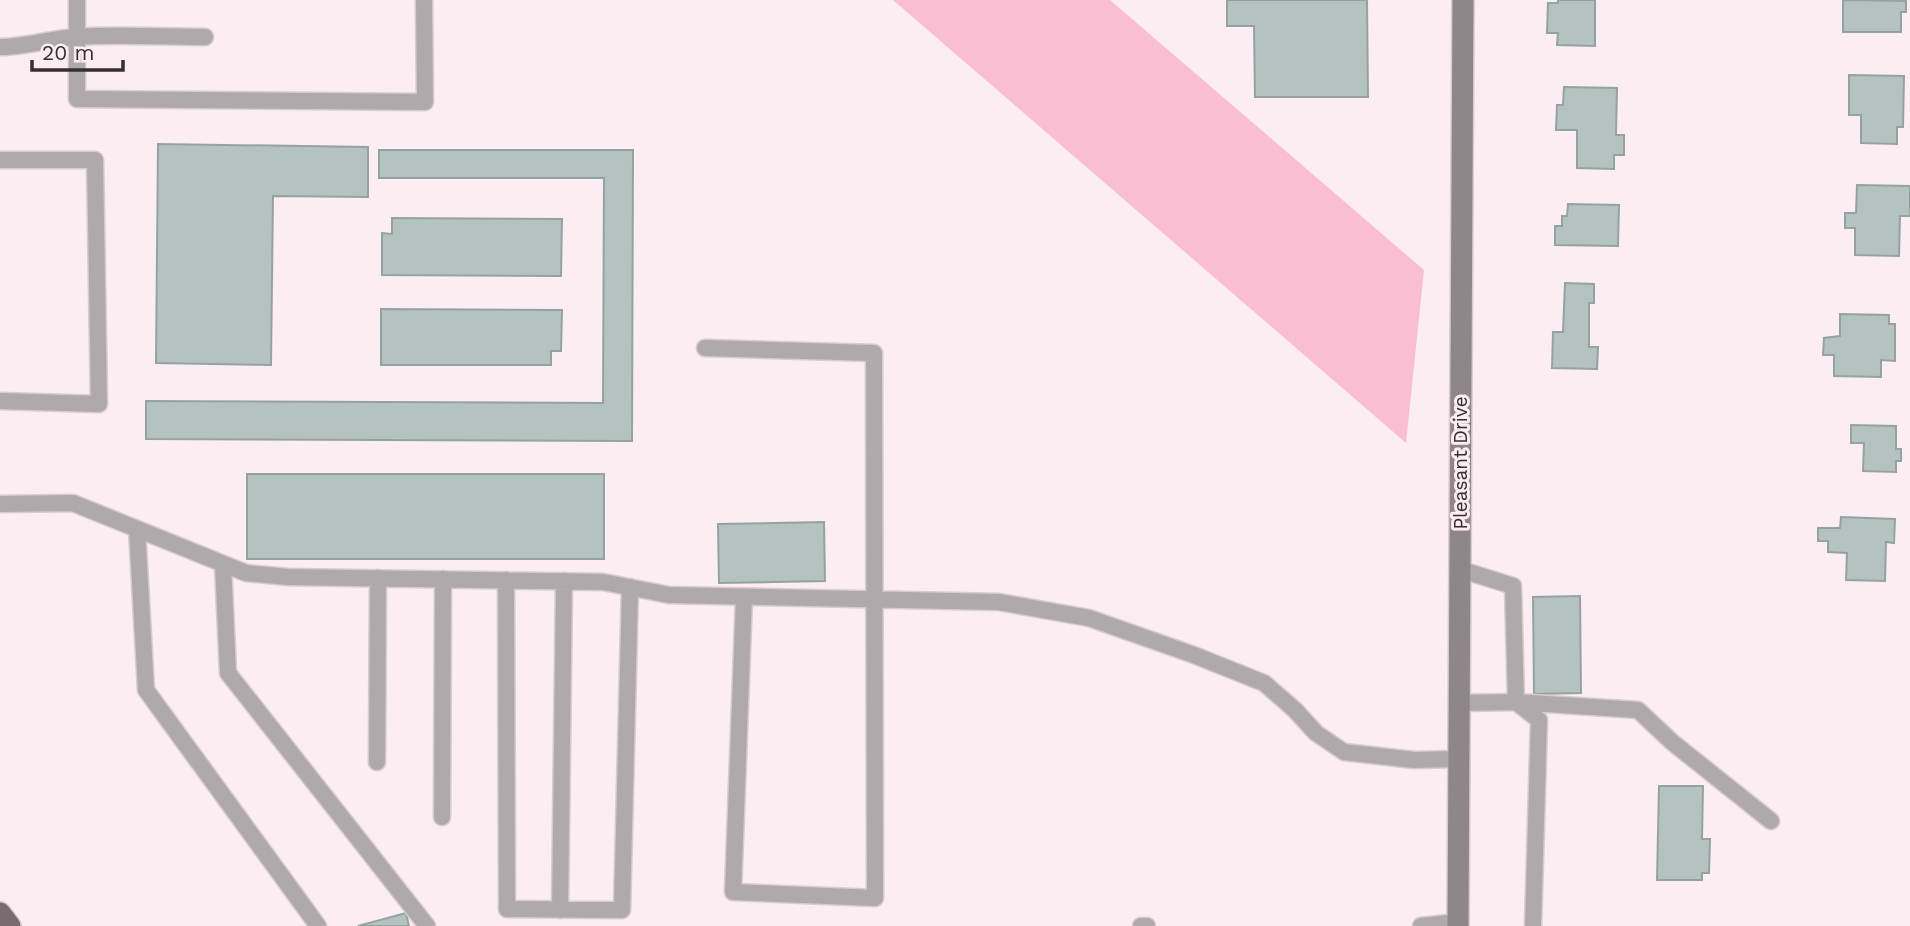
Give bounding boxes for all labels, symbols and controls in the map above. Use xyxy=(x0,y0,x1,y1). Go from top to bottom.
scale bar xyxy=(32,28,122,72)
text: 20 m xyxy=(42,40,94,65)
street label: Pleasant Drive xyxy=(1449,396,1472,530)

